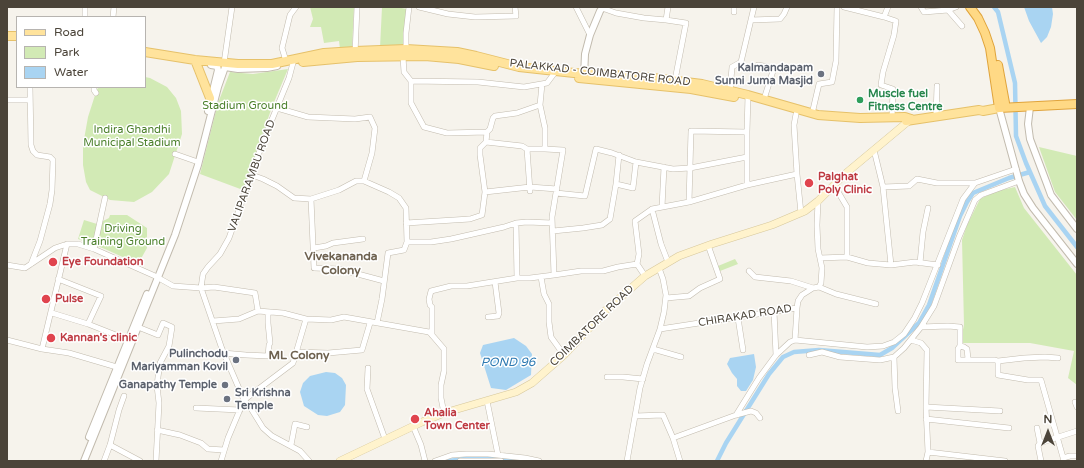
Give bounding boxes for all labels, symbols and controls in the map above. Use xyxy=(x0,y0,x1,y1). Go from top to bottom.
legend xyxy=(16,16,146,88)
text: Road xyxy=(54,25,84,39)
text: Park xyxy=(54,45,80,59)
street label: PALAKKAD - COIMBATORE ROAD xyxy=(509,57,691,89)
place label: Kalmandapam Sunni Juma Masjid xyxy=(715,61,813,87)
text: Water xyxy=(54,65,88,79)
marker: Kalmandapam Sunni Juma Masjid xyxy=(816,69,826,79)
place label: Muscle fuel Fitness Centre xyxy=(868,87,943,113)
marker: Muscle fuel Fitness Centre xyxy=(855,95,865,105)
park label: Stadium Ground xyxy=(202,99,288,113)
street label: VALIPARAMBU ROAD xyxy=(226,118,278,234)
park label: Indira Ghandhi Municipal Stadium xyxy=(83,123,181,149)
place label: Palghat Poly Clinic xyxy=(818,170,872,196)
marker: Palghat Poly Clinic xyxy=(803,177,815,189)
park label: Driving Training Ground xyxy=(81,222,165,248)
district label: Vivekananda Colony xyxy=(304,250,378,278)
place label: Eye Foundation xyxy=(62,255,143,269)
marker: Eye Foundation xyxy=(47,256,59,268)
street label: COIMBATORE ROAD xyxy=(547,283,637,369)
place label: Pulse xyxy=(55,292,83,306)
marker: Pulse xyxy=(40,293,52,305)
street label: CHIRAKAD ROAD xyxy=(697,302,793,330)
place label: Kannan's clinic xyxy=(60,331,137,345)
marker: Kannan's clinic xyxy=(45,332,57,344)
place label: Pulinchodu Mariyamman Kovil xyxy=(131,347,228,373)
district label: ML Colony xyxy=(269,349,329,363)
marker: Pulinchodu Mariyamman Kovil xyxy=(231,355,241,365)
water label: POND 96 xyxy=(481,356,535,370)
place label: Ganapathy Temple xyxy=(119,378,217,392)
marker: Ganapathy Temple xyxy=(220,380,230,390)
place label: Sri Krishna Temple xyxy=(235,386,291,412)
marker: Sri Krishna Temple xyxy=(222,394,232,404)
place label: Ahalia Town Center xyxy=(424,406,490,432)
north arrow xyxy=(1028,412,1068,452)
marker: Ahalia Town Center xyxy=(409,413,421,425)
text: N xyxy=(1044,413,1052,426)

